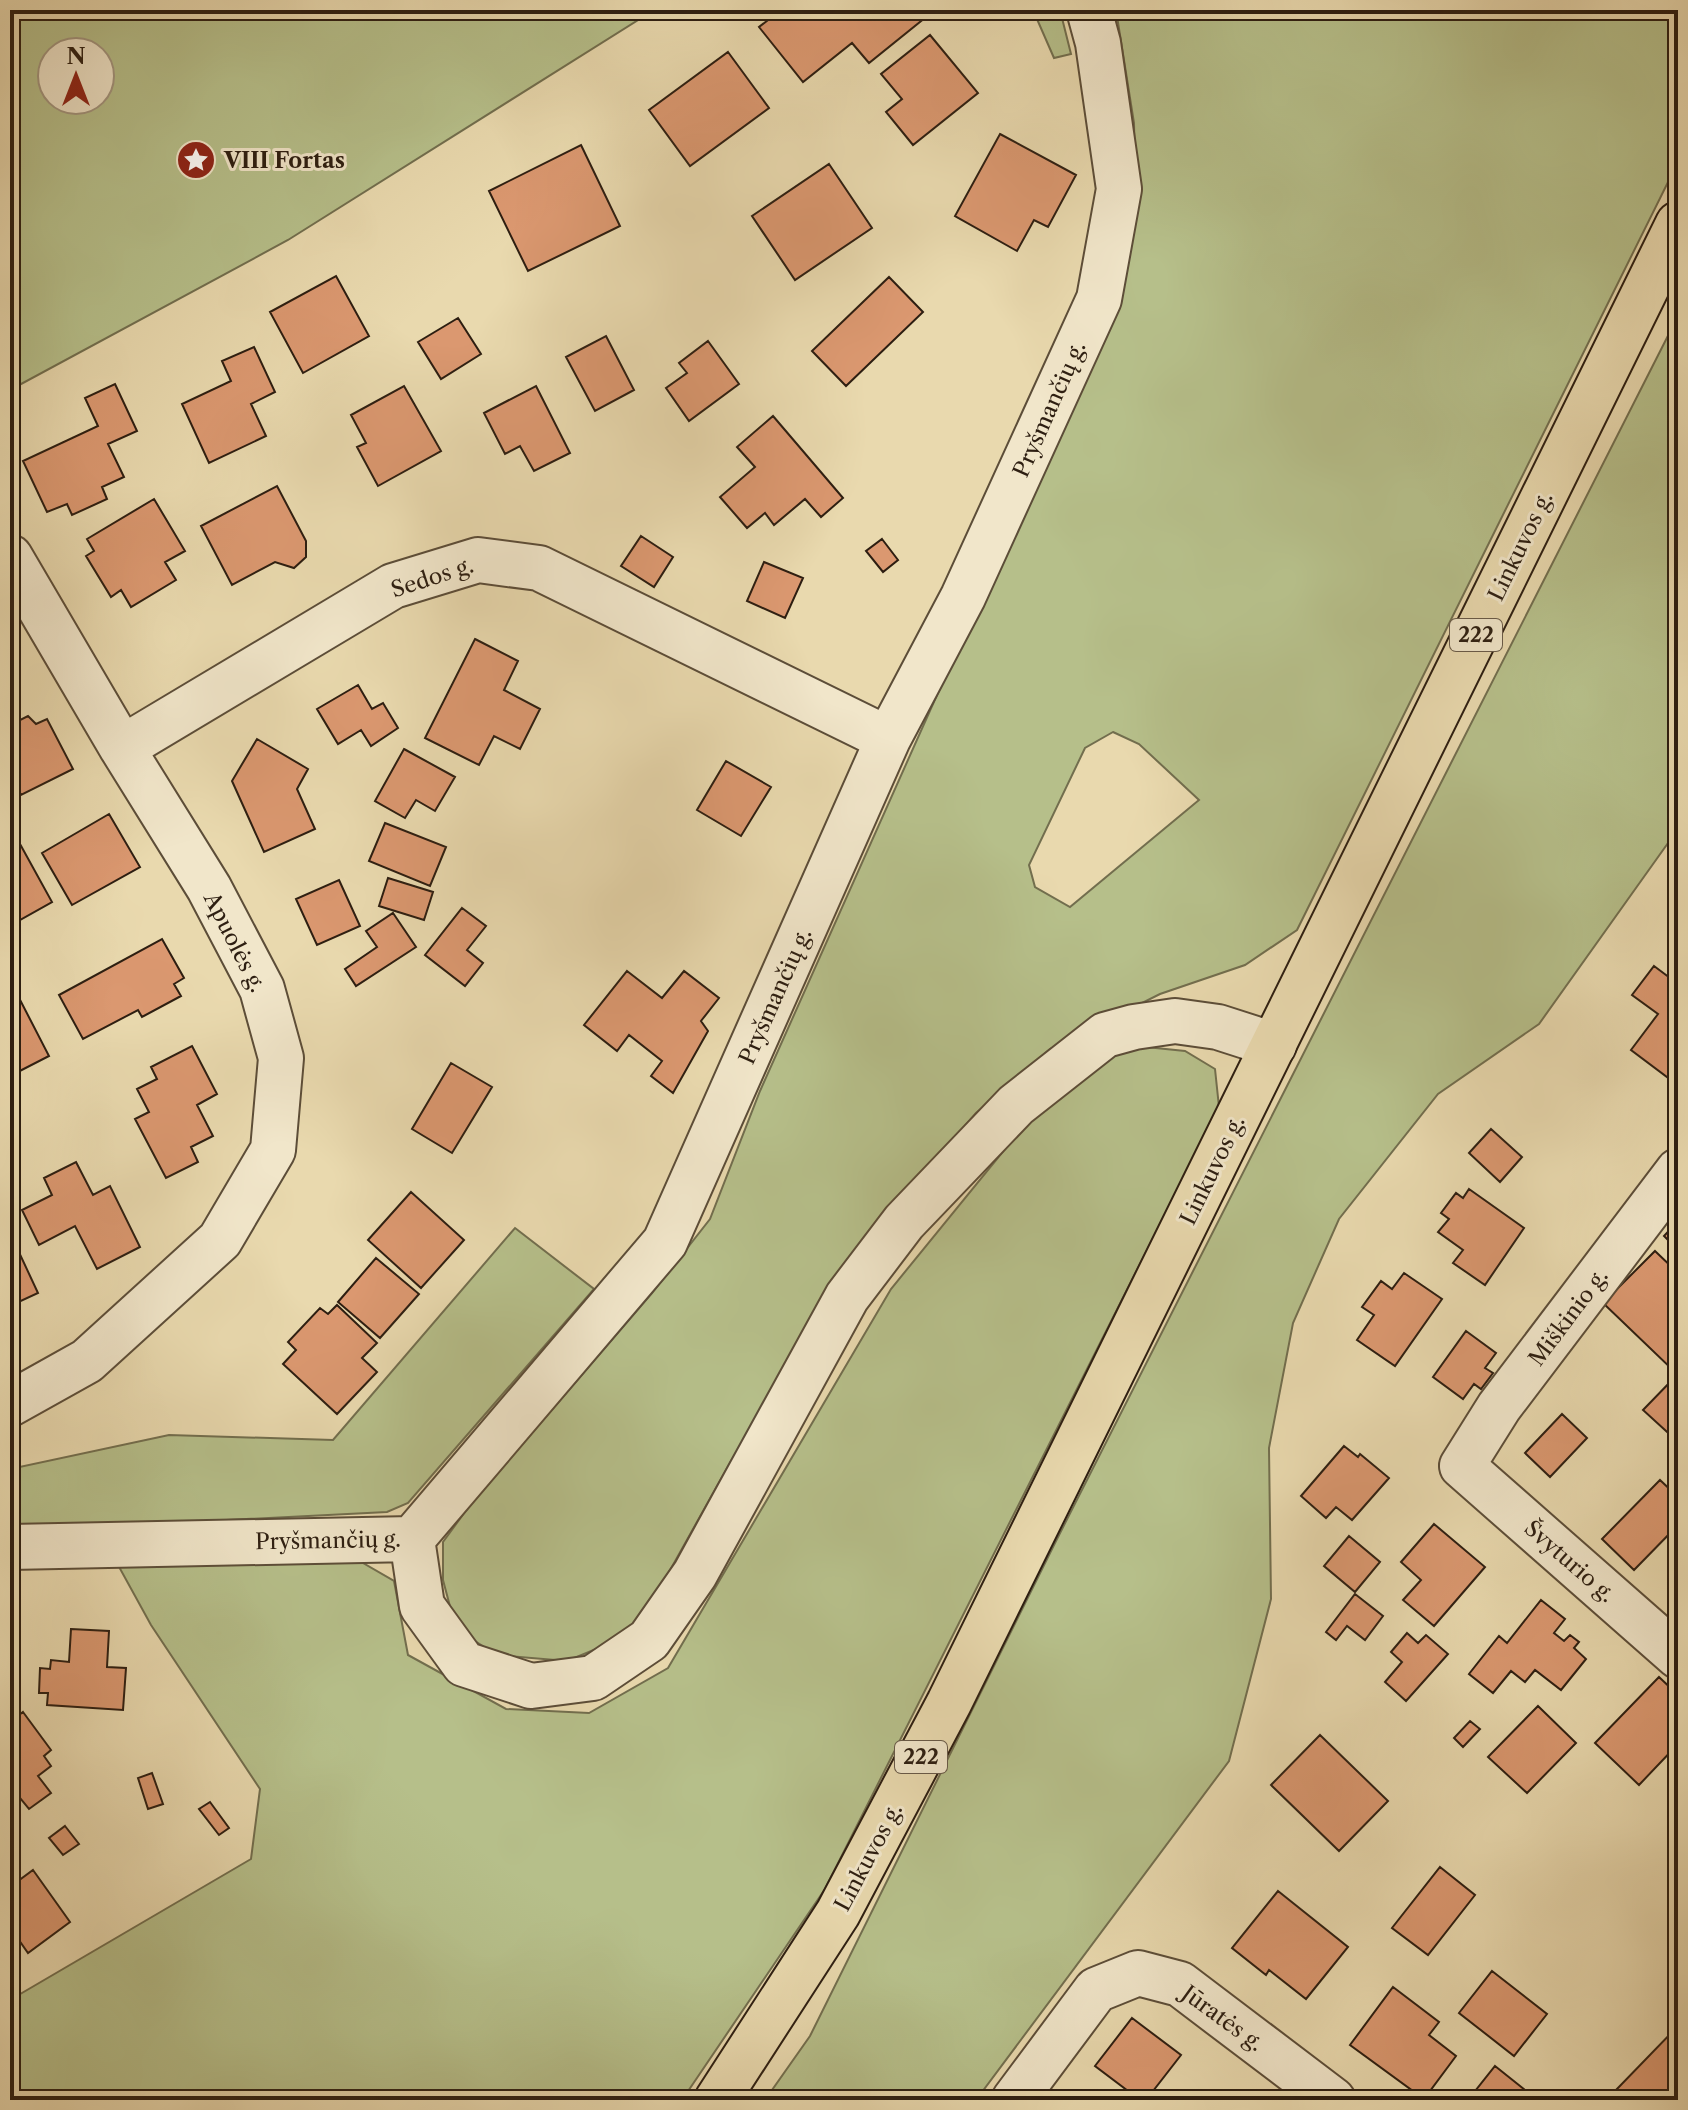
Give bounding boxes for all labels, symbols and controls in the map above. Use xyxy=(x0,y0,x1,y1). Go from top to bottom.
north arrow xyxy=(36,36,116,116)
text: N xyxy=(66,43,86,70)
place icon: VIII Fortas xyxy=(175,139,217,181)
place label: VIII Fortas xyxy=(223,147,345,174)
street label: Pryšmančių g. xyxy=(1007,337,1091,481)
street label: Linkuvos g. xyxy=(1482,487,1559,605)
street label: Sedos g. xyxy=(387,551,477,603)
road number: 222 xyxy=(1450,619,1502,651)
street label: Apuolės g. xyxy=(197,887,271,997)
street label: Pryšmančių g. xyxy=(733,924,817,1068)
street label: Linkuvos g. xyxy=(1174,1111,1251,1229)
street label: Miškinio g. xyxy=(1523,1263,1614,1371)
street label: Švyturio g. xyxy=(1519,1514,1621,1608)
street label: Pryšmančių g. xyxy=(255,1526,401,1555)
road number: 222 xyxy=(895,1741,947,1773)
street label: Linkuvos g. xyxy=(829,1799,908,1916)
street label: Jūratės g. xyxy=(1174,1978,1269,2057)

